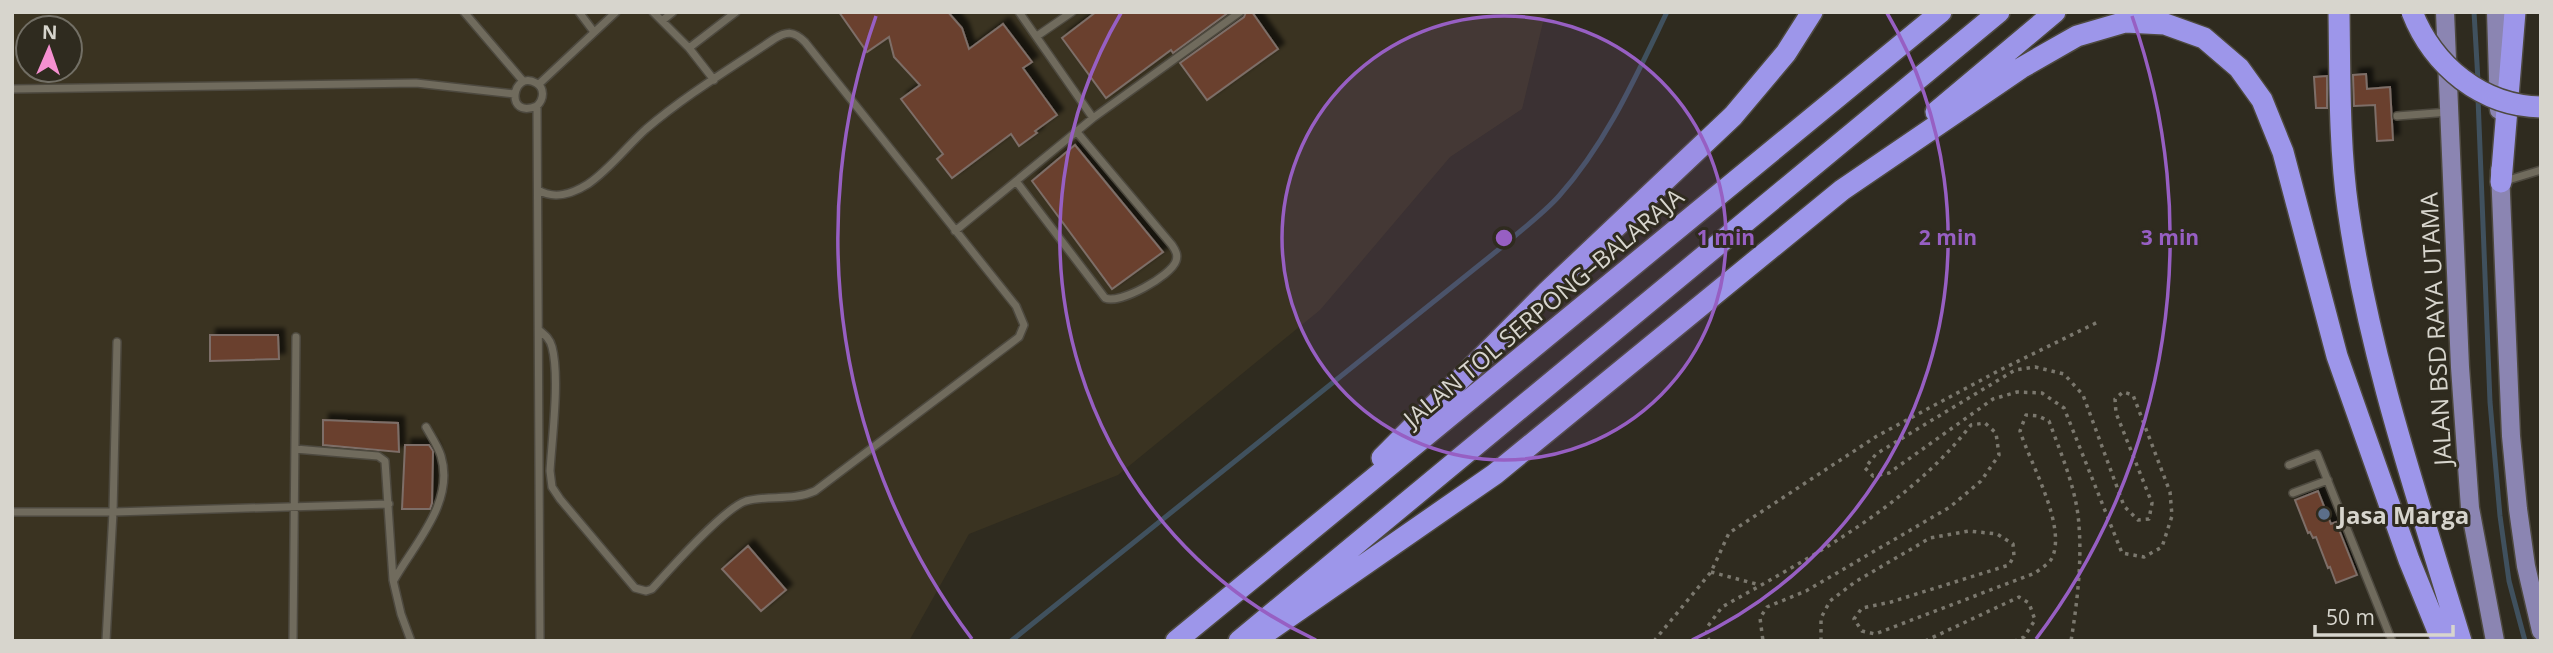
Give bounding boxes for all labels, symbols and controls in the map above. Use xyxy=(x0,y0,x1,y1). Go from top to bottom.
north arrow xyxy=(14,14,84,84)
text: N xyxy=(41,19,58,45)
street label: JALAN TOL SERPONG–BALARAJA xyxy=(1394,179,1691,435)
street label: JALAN BSD RAYA UTAMA xyxy=(2411,191,2459,468)
text: 1 min xyxy=(1697,223,1755,251)
text: 2 min xyxy=(1919,223,1977,251)
text: 3 min xyxy=(2141,223,2199,251)
centre of rings xyxy=(1492,226,1516,250)
place label: Jasa Marga xyxy=(2336,498,2469,531)
marker: Jasa Marga xyxy=(2316,506,2332,522)
scale bar xyxy=(2315,594,2453,638)
text: 50 m xyxy=(2326,603,2375,631)

